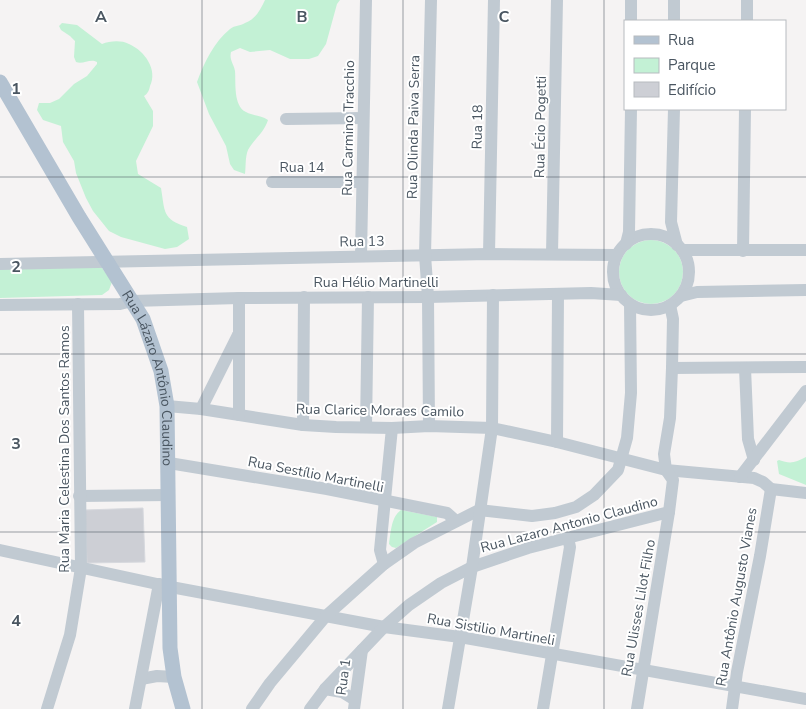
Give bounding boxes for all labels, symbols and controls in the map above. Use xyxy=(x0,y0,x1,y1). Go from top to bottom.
text: A xyxy=(95,6,107,28)
text: B xyxy=(296,6,308,28)
text: C xyxy=(499,6,510,28)
legend xyxy=(624,20,786,110)
text: Rua xyxy=(668,30,694,50)
street label: Rua Olinda Paiva Serra xyxy=(403,55,424,199)
text: Parque xyxy=(668,55,716,75)
street label: Rua Carmino Tracchio xyxy=(338,60,359,196)
street label: Rua Écio Pogetti xyxy=(530,76,551,178)
text: 1 xyxy=(11,78,21,100)
text: Edifício xyxy=(668,80,716,100)
street label: Rua 18 xyxy=(468,104,487,150)
street label: Rua 14 xyxy=(279,158,325,177)
street label: Rua 13 xyxy=(339,232,385,251)
text: 2 xyxy=(11,256,21,278)
street label: Rua Hélio Martinelli xyxy=(314,273,438,292)
street label: Rua Lázaro Antônio Claudino xyxy=(117,287,177,466)
street label: Rua Maria Celestina Dos Santos Ramos xyxy=(55,325,74,573)
street label: Rua Clarice Moraes Camilo xyxy=(296,400,465,421)
text: 3 xyxy=(11,433,21,455)
street label: Rua Sestílio Martinelli xyxy=(246,452,385,497)
street label: Rua Lazaro Antonio Claudino xyxy=(478,492,660,557)
street label: Rua Antônio Augusto Vianes xyxy=(711,506,762,688)
street label: Rua Ulisses Lilot Filho xyxy=(617,538,660,678)
street label: Rua Sistilio Martineli xyxy=(426,609,556,650)
text: 4 xyxy=(11,610,21,632)
street label: Rua 1 xyxy=(332,658,355,697)

